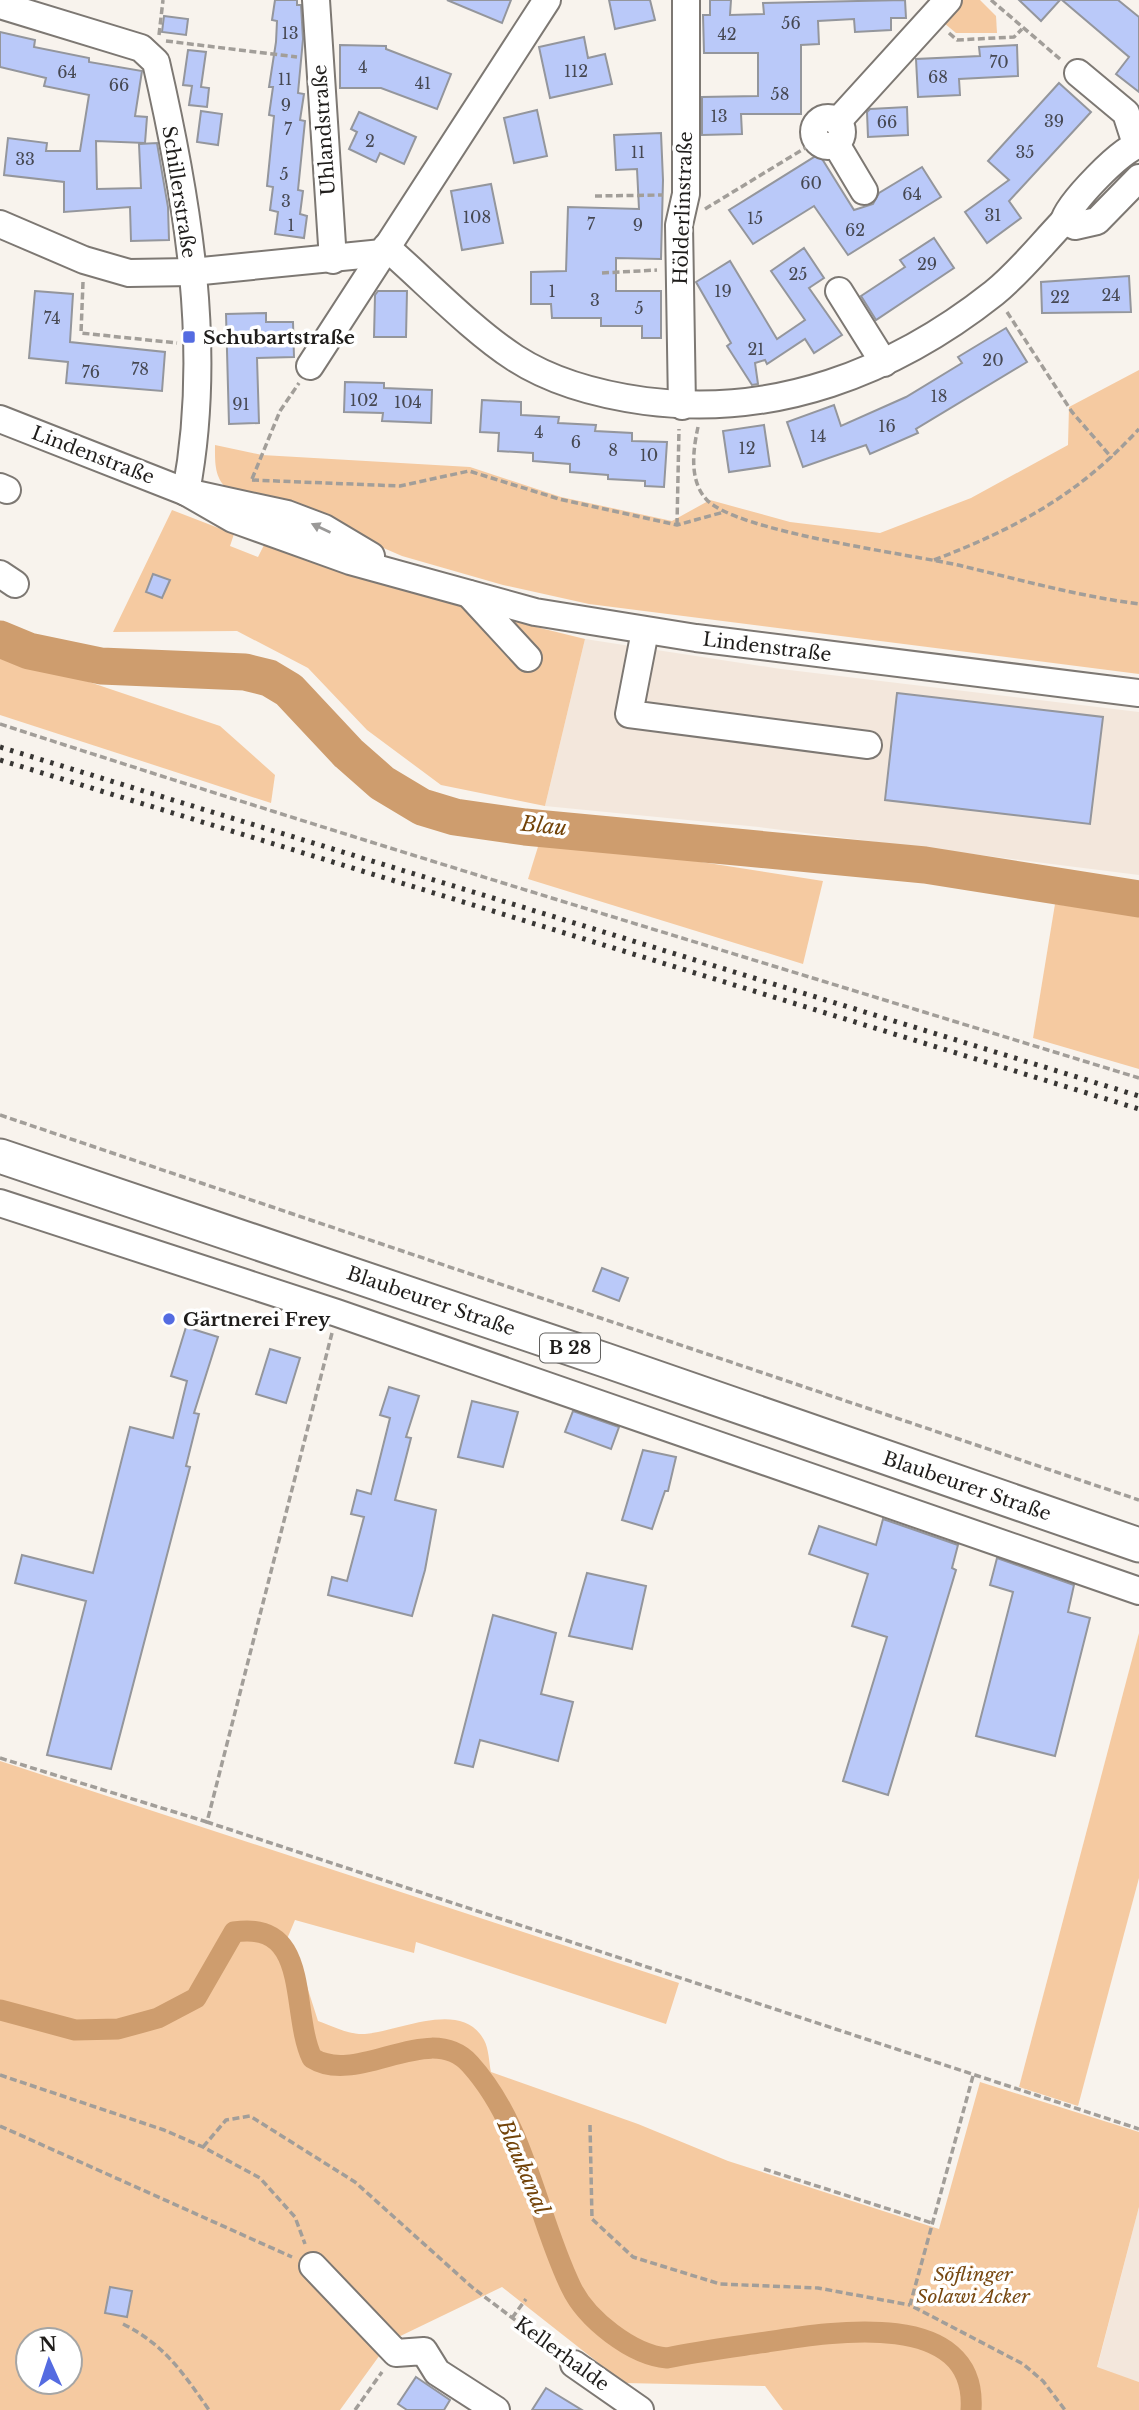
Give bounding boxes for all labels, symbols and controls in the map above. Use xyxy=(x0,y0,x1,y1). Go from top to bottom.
house number: 56 xyxy=(781,13,801,33)
house number: 13 xyxy=(282,23,299,43)
house number: 42 xyxy=(717,24,737,44)
house number: 70 xyxy=(989,52,1009,72)
house number: 4 xyxy=(358,57,368,77)
house number: 112 xyxy=(564,61,588,81)
house number: 64 xyxy=(57,62,77,82)
street label: Uhlandstraße xyxy=(308,64,340,196)
house number: 68 xyxy=(928,67,948,87)
house number: 11 xyxy=(278,69,292,89)
house number: 41 xyxy=(415,73,431,93)
house number: 66 xyxy=(109,75,129,95)
house number: 58 xyxy=(771,84,789,104)
house number: 9 xyxy=(281,95,291,115)
house number: 13 xyxy=(711,106,728,126)
house number: 39 xyxy=(1044,111,1064,131)
house number: 66 xyxy=(877,112,897,132)
house number: 7 xyxy=(284,119,293,139)
street label: Schillerstraße xyxy=(157,124,201,260)
house number: 2 xyxy=(365,131,375,151)
street label: Hölderlinstraße xyxy=(669,131,697,285)
house number: 11 xyxy=(631,142,645,162)
house number: 35 xyxy=(1016,142,1034,162)
house number: 33 xyxy=(15,149,35,169)
house number: 5 xyxy=(279,164,289,184)
house number: 60 xyxy=(800,173,822,193)
house number: 64 xyxy=(902,184,922,204)
house number: 3 xyxy=(281,191,291,211)
house number: 31 xyxy=(985,205,1002,225)
house number: 108 xyxy=(463,207,491,227)
house number: 15 xyxy=(747,208,763,228)
house number: 7 xyxy=(587,214,596,234)
house number: 1 xyxy=(287,215,295,235)
house number: 9 xyxy=(633,215,643,235)
house number: 62 xyxy=(845,220,865,240)
house number: 29 xyxy=(917,254,937,274)
house number: 25 xyxy=(789,264,807,284)
house number: 1 xyxy=(548,281,556,301)
house number: 19 xyxy=(714,281,732,301)
house number: 24 xyxy=(1101,285,1121,305)
house number: 22 xyxy=(1050,287,1070,307)
house number: 3 xyxy=(590,290,600,310)
house number: 5 xyxy=(634,298,644,318)
house number: 74 xyxy=(43,308,61,328)
place label: Schubartstraße xyxy=(203,326,355,349)
marker: Schubartstraße xyxy=(181,329,197,345)
house number: 21 xyxy=(748,339,765,359)
house number: 20 xyxy=(982,350,1004,370)
house number: 78 xyxy=(131,359,149,379)
house number: 76 xyxy=(82,362,100,382)
house number: 18 xyxy=(931,386,947,406)
house number: 102 xyxy=(350,390,378,410)
house number: 104 xyxy=(394,392,422,412)
house number: 91 xyxy=(232,394,250,414)
house number: 16 xyxy=(878,416,896,436)
street label: Lindenstraße xyxy=(28,421,158,489)
house number: 4 xyxy=(534,422,544,442)
house number: 14 xyxy=(810,426,826,446)
house number: 6 xyxy=(571,432,581,452)
house number: 12 xyxy=(739,438,756,458)
house number: 8 xyxy=(608,440,618,460)
house number: 10 xyxy=(640,445,658,465)
one-way arrow xyxy=(311,522,331,534)
street label: Lindenstraße xyxy=(701,628,833,666)
water label: Blau xyxy=(519,811,568,841)
street label: Blaubeurer Straße xyxy=(344,1261,518,1341)
place label: Gärtnerei Frey xyxy=(183,1308,331,1331)
marker: Gärtnerei Frey xyxy=(161,1311,177,1327)
road number: B 28 xyxy=(540,1334,600,1363)
street label: Blaubeurer Straße xyxy=(880,1446,1054,1526)
water label: Blaukanal xyxy=(491,2115,555,2219)
park label: Söflinger Solawi Acker xyxy=(916,2263,1031,2308)
street label: Kellerhalde xyxy=(510,2312,614,2396)
north arrow xyxy=(14,2326,84,2396)
text: N xyxy=(39,2333,58,2356)

